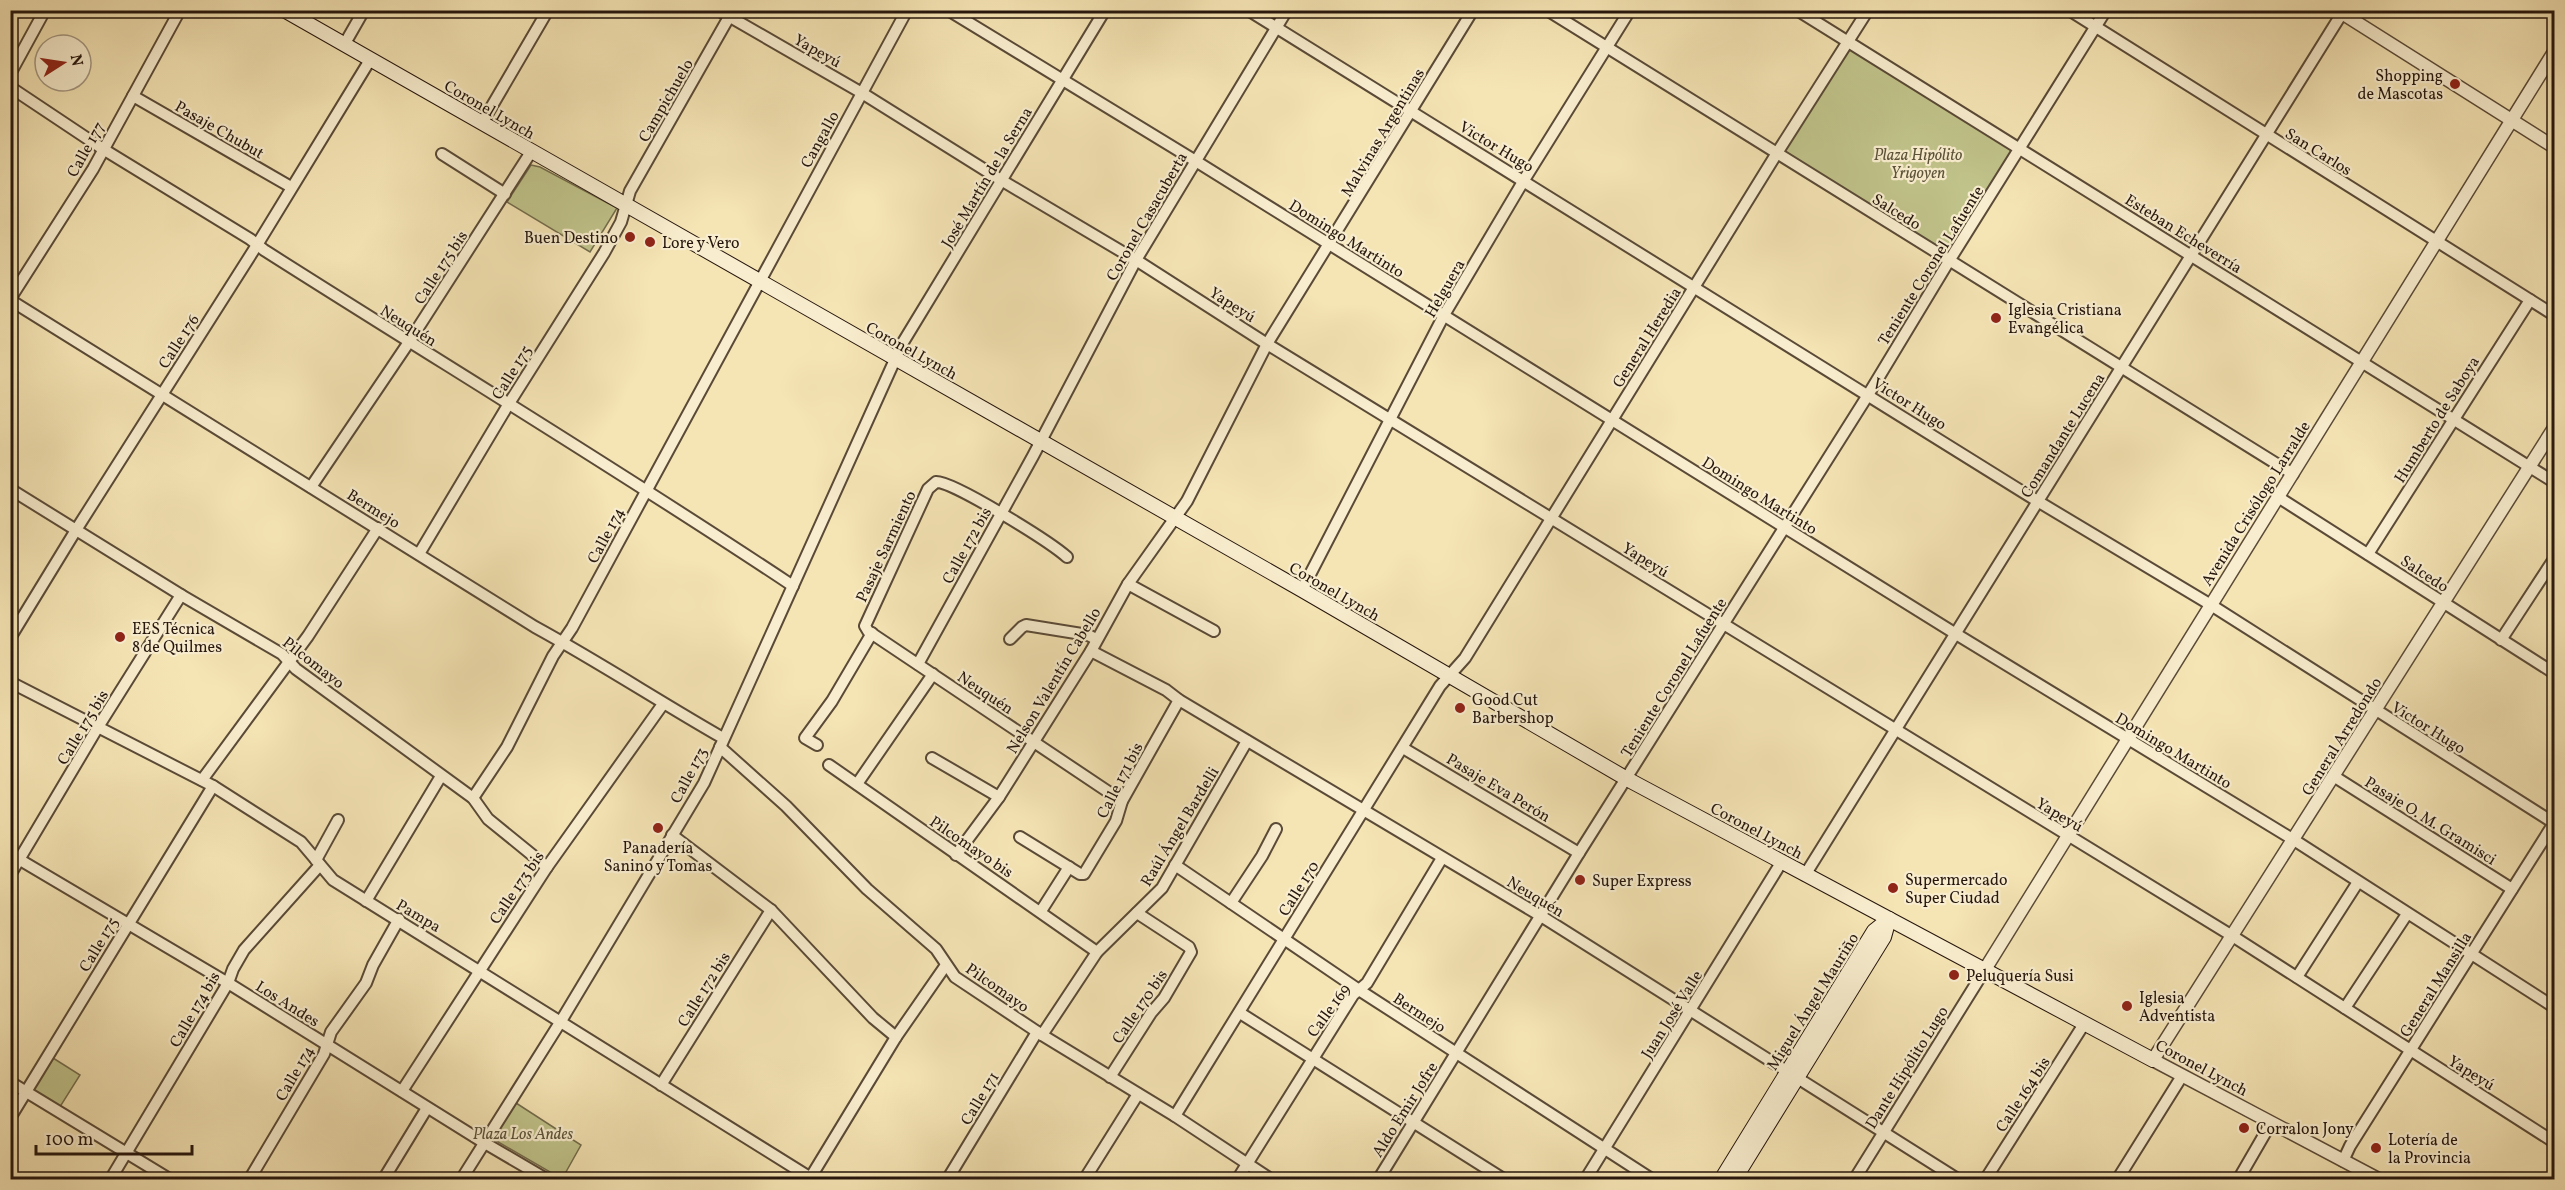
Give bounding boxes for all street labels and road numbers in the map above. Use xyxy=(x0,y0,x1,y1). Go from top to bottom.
street label: Yapeyú xyxy=(789,29,845,74)
street label: Campichuelo xyxy=(634,55,699,147)
street label: Malvinas Argentinas xyxy=(1337,64,1431,202)
street label: Coronel Lynch xyxy=(439,76,539,146)
street label: Pasaje Chubut xyxy=(170,96,268,165)
street label: José Martín de la Serna xyxy=(937,104,1039,253)
street label: Cangallo xyxy=(796,107,845,173)
street label: Victor Hugo xyxy=(1454,117,1538,179)
street label: Calle 177 xyxy=(62,118,111,182)
street label: San Carlos xyxy=(2280,124,2356,182)
street label: Coronel Casacuberta xyxy=(1102,149,1194,285)
street label: Teniente Coronel Lafuente xyxy=(1873,182,1990,350)
street label: Salcedo xyxy=(1867,189,1925,236)
street label: Esteban Echeverría xyxy=(2120,190,2246,280)
street label: Domingo Martinto xyxy=(1284,195,1408,284)
street label: Calle 175 bis xyxy=(410,227,474,309)
street label: Helguera xyxy=(1420,256,1471,322)
street label: Yapeyú xyxy=(1204,282,1259,329)
street label: General Heredia xyxy=(1608,284,1687,393)
street label: Neuquén xyxy=(375,301,441,353)
street label: Calle 176 xyxy=(154,311,205,374)
street label: Coronel Lynch xyxy=(861,317,961,386)
street label: Calle 175 xyxy=(487,342,538,405)
street label: Humberto de Saboya xyxy=(2390,352,2486,488)
street label: Comandante Lucena xyxy=(2016,369,2111,503)
street label: Victor Hugo xyxy=(1868,373,1950,436)
street label: Avenida Crisólogo Larralde xyxy=(2197,417,2317,591)
street label: Domingo Martinto xyxy=(1697,452,1821,541)
street label: Bermejo xyxy=(342,485,404,535)
street label: Pasaje Sarmiento xyxy=(851,487,922,606)
street label: Calle 172 bis xyxy=(938,503,998,588)
street label: Calle 174 xyxy=(583,504,631,568)
street label: Yapeyú xyxy=(1617,538,1673,584)
street label: Salcedo xyxy=(2395,551,2452,599)
street label: Coronel Lynch xyxy=(1284,558,1384,628)
street label: Teniente Coronel Lafuente xyxy=(1616,594,1733,762)
street label: Nelson Valentín Cabello xyxy=(1002,604,1107,758)
street label: Pilcomayo xyxy=(277,632,348,695)
street label: Neuquén xyxy=(952,667,1017,721)
street label: General Arredondo xyxy=(2297,674,2388,801)
street label: Calle 175 bis xyxy=(53,686,115,770)
street label: Victor Hugo xyxy=(2387,697,2469,760)
street label: Domingo Martinto xyxy=(2111,708,2235,795)
street label: Calle 171 bis xyxy=(1092,739,1149,823)
street label: Calle 173 xyxy=(666,744,714,808)
street label: Pasaje Eva Perón xyxy=(1442,749,1554,829)
street label: Raúl Ángel Bardelli xyxy=(1136,763,1225,891)
street label: Pasaje O. M. Gramisci xyxy=(2360,772,2500,871)
street label: Yapeyú xyxy=(2031,793,2087,838)
street label: Coronel Lynch xyxy=(1706,798,1806,865)
street label: Pilcomayo bis xyxy=(925,811,1017,884)
street label: Calle 173 bis xyxy=(485,847,550,929)
street label: Calle 170 xyxy=(1274,857,1325,921)
street label: Neuquén xyxy=(1502,872,1568,923)
street label: Pampa xyxy=(391,895,444,939)
street label: Calle 175 xyxy=(75,913,125,977)
street label: General Mansilla xyxy=(2395,928,2478,1042)
street label: Miguel Ángel Mauriño xyxy=(1762,929,1865,1075)
street label: Calle 172 bis xyxy=(673,948,737,1032)
street label: Pilcomayo xyxy=(961,959,1033,1019)
street label: Calle 170 bis xyxy=(1108,965,1174,1049)
street label: Juan José Valle xyxy=(1637,967,1709,1064)
street label: Calle 174 bis xyxy=(165,968,226,1052)
street label: Los Andes xyxy=(251,976,323,1033)
street label: Calle 169 xyxy=(1303,980,1357,1042)
street label: Bermejo xyxy=(1388,988,1450,1039)
street label: Dante Hipólito Lugo xyxy=(1861,1002,1954,1134)
street label: Coronel Lynch xyxy=(2151,1035,2251,1102)
street label: Calle 174 xyxy=(271,1042,320,1106)
street label: Yapeyú xyxy=(2443,1051,2499,1097)
street label: Calle 164 bis xyxy=(1991,1053,2056,1137)
street label: Aldo Emir Jofre xyxy=(1368,1058,1444,1162)
street label: Calle 171 xyxy=(956,1068,1005,1130)

